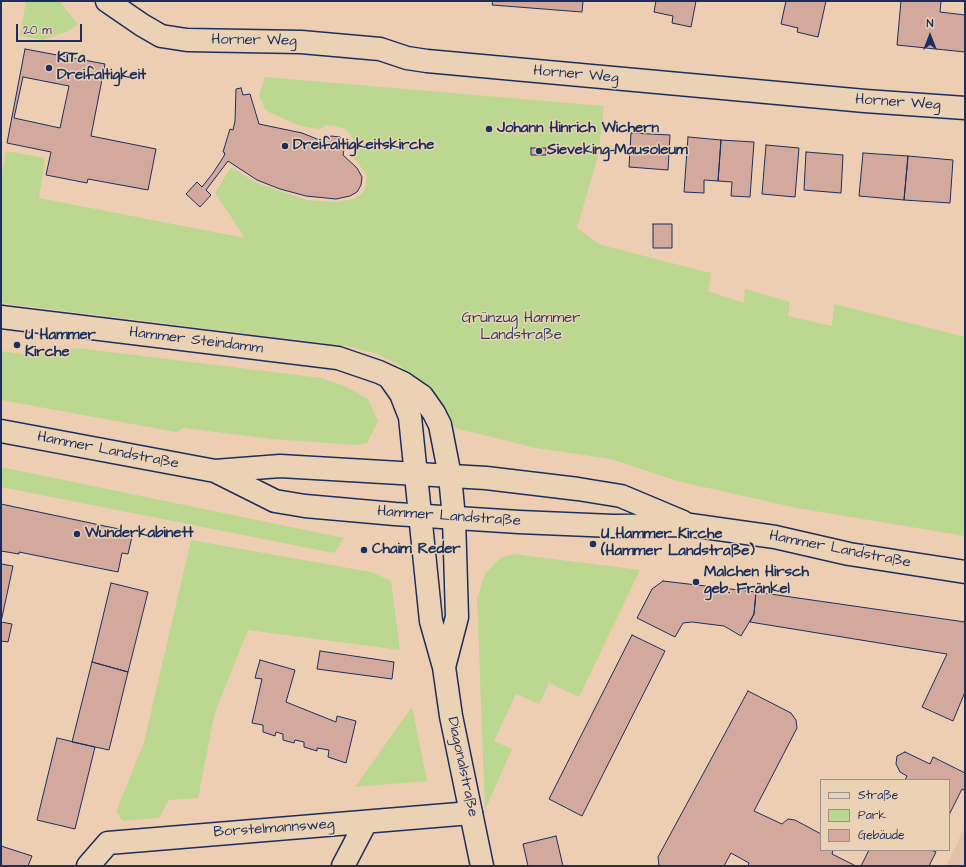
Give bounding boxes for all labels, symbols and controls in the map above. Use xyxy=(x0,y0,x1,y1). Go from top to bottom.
scale bar xyxy=(18,16,84,42)
north arrow xyxy=(910,16,950,56)
text: N xyxy=(927,16,933,31)
text: 20 m xyxy=(23,22,52,39)
street label: Horner Weg xyxy=(211,31,297,51)
place label: KiTa Dreifaltigkeit xyxy=(57,50,146,85)
street label: Horner Weg xyxy=(533,62,619,88)
marker: KiTa Dreifaltigkeit xyxy=(44,63,54,73)
street label: Horner Weg xyxy=(855,91,941,115)
place label: Johann Hinrich Wichern xyxy=(497,120,659,138)
marker: Johann Hinrich Wichern xyxy=(484,124,494,134)
place label: Dreifaltigkeitskirche xyxy=(293,137,434,155)
marker: Dreifaltigkeitskirche xyxy=(280,141,290,151)
place label: Sieveking-Mausoleum xyxy=(547,142,688,160)
marker: Sieveking-Mausoleum xyxy=(534,146,544,156)
park label: Grünzug Hammer Landstraße xyxy=(461,310,581,345)
street label: Hammer Steindamm xyxy=(128,324,264,358)
place label: U Hammer Kirche xyxy=(25,327,96,362)
marker: U Hammer Kirche xyxy=(12,340,22,350)
street label: Hammer Landstraße xyxy=(36,428,180,474)
street label: Hammer Landstraße xyxy=(377,503,521,531)
place label: Wunderkabinett xyxy=(85,525,194,543)
place label: U Hammer Kirche (Hammer Landstraße) xyxy=(601,526,755,561)
street label: Hammer Landstraße xyxy=(768,527,912,573)
marker: Wunderkabinett xyxy=(72,529,82,539)
marker: U Hammer Kirche (Hammer Landstraße) xyxy=(588,539,598,549)
place label: Chaim Reder xyxy=(372,541,461,559)
marker: Chaim Reder xyxy=(359,545,369,555)
place label: Malchen Hirsch geb. Fränkel xyxy=(704,564,809,599)
marker: Malchen Hirsch geb. Fränkel xyxy=(691,577,701,587)
street label: Diagonalstraße xyxy=(443,715,481,819)
legend xyxy=(820,779,950,851)
text: Straße xyxy=(858,787,898,804)
text: Park xyxy=(858,807,886,824)
street label: Borstelmannsweg xyxy=(213,816,335,842)
text: Gebäude xyxy=(858,827,904,844)

